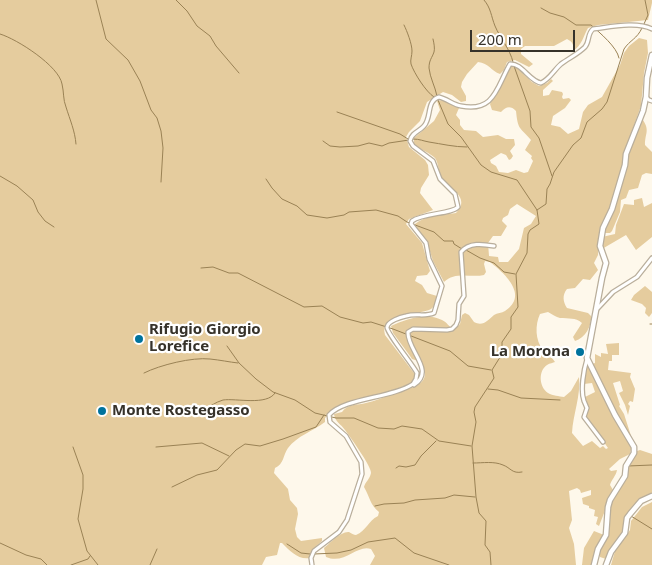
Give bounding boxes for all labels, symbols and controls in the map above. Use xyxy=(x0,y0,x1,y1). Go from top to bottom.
scale bar xyxy=(472,20,577,52)
text: 200 m xyxy=(478,29,522,49)
place label: Rifugio Giorgio Lorefice xyxy=(149,321,261,356)
marker: Rifugio Giorgio Lorefice xyxy=(133,333,145,345)
place label: La Morona xyxy=(491,343,570,361)
marker: La Morona xyxy=(574,346,586,358)
place label: Monte Rostegasso xyxy=(112,402,250,420)
marker: Monte Rostegasso xyxy=(96,405,108,417)

